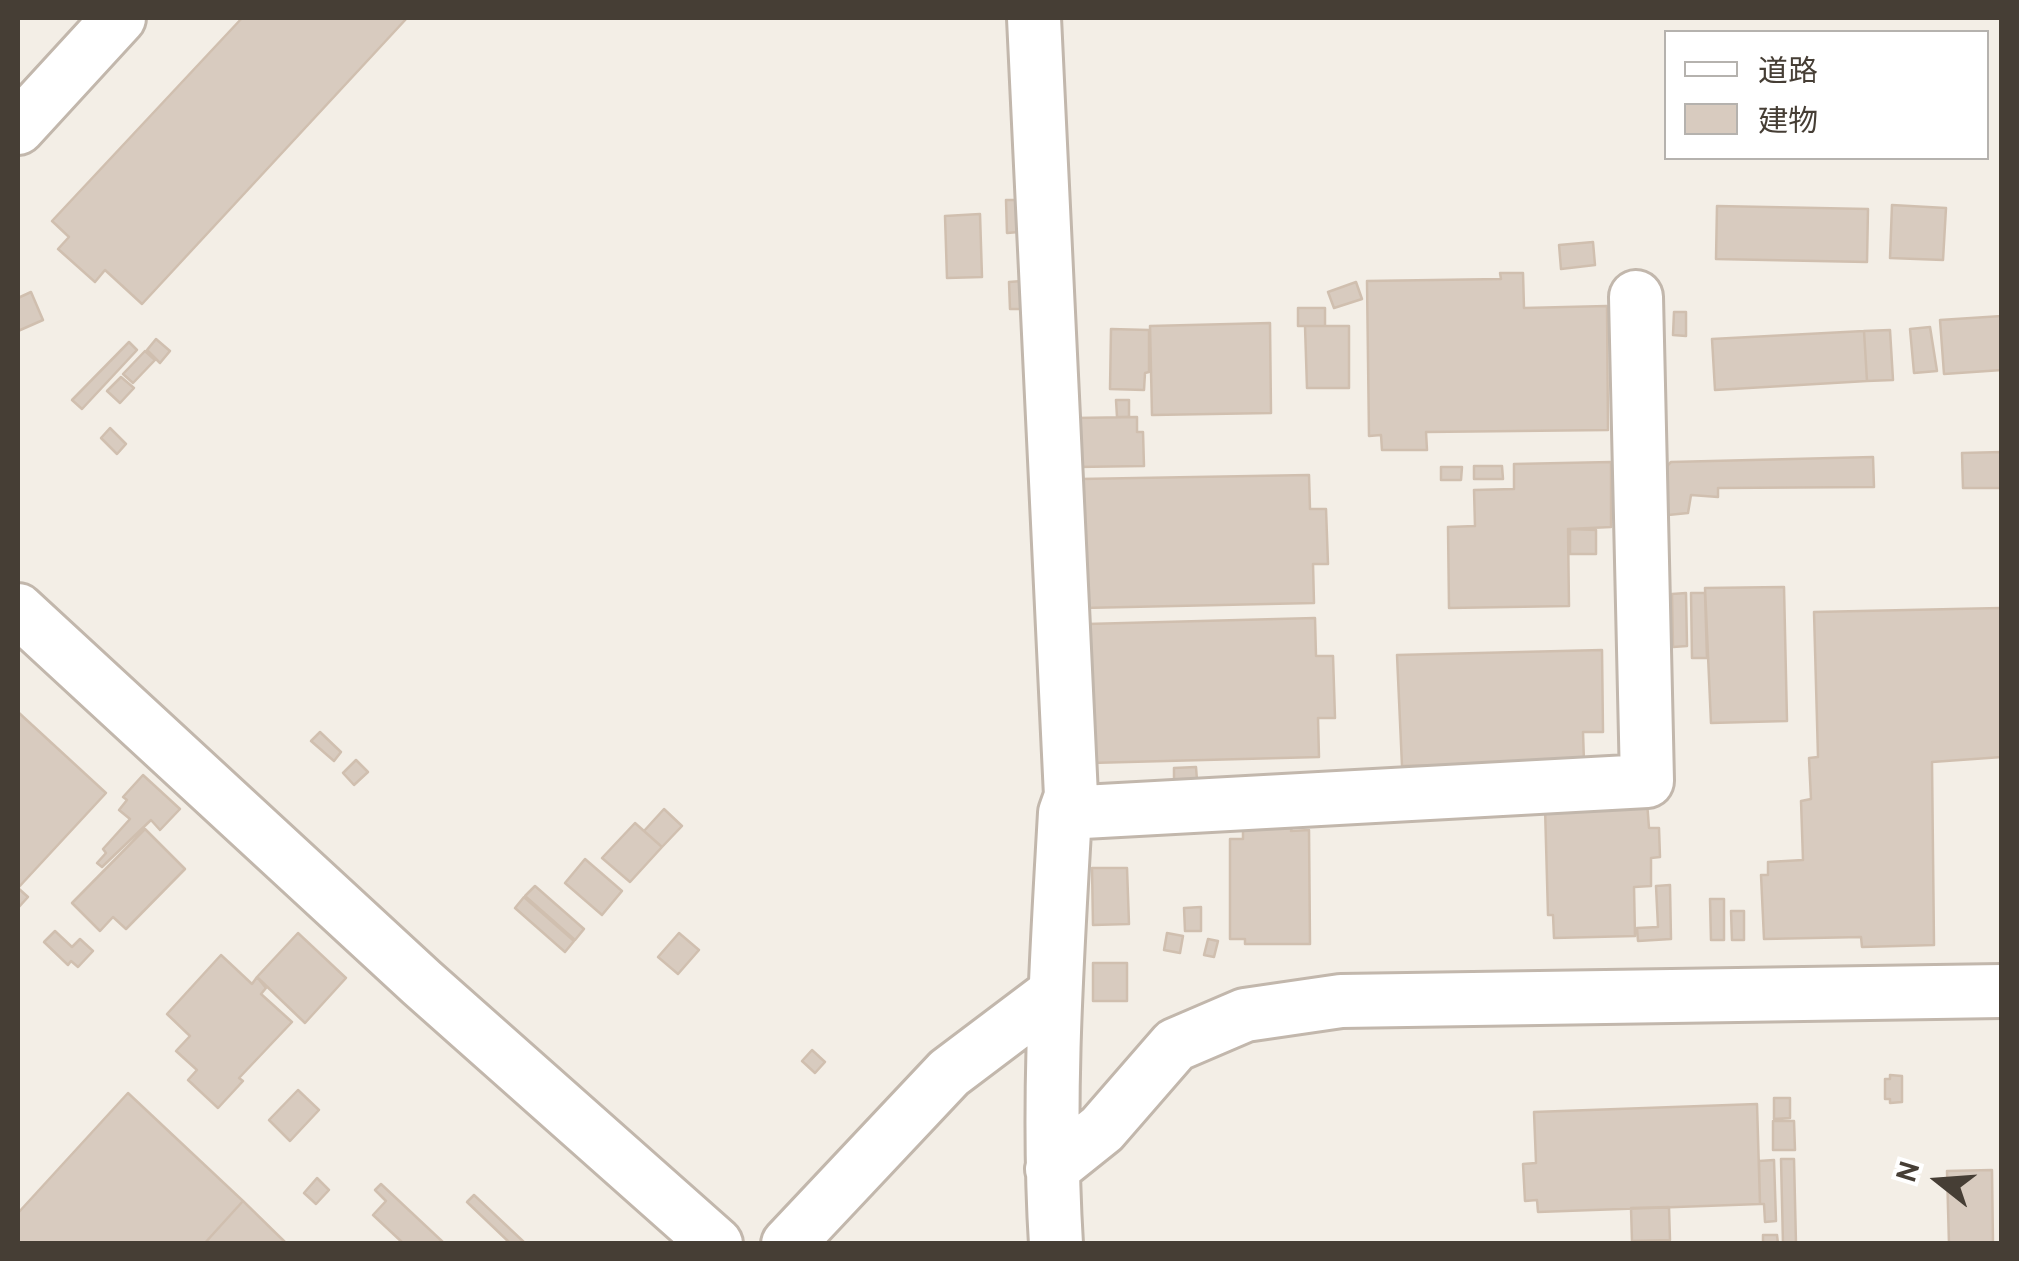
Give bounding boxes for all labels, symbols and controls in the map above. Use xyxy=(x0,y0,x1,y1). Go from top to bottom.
legend xyxy=(1664,30,1989,160)
text: 道路 xyxy=(1758,55,1818,92)
text: 建物 xyxy=(1758,105,1818,142)
north arrow xyxy=(1889,1131,1989,1231)
text: N xyxy=(1890,1157,1930,1187)

